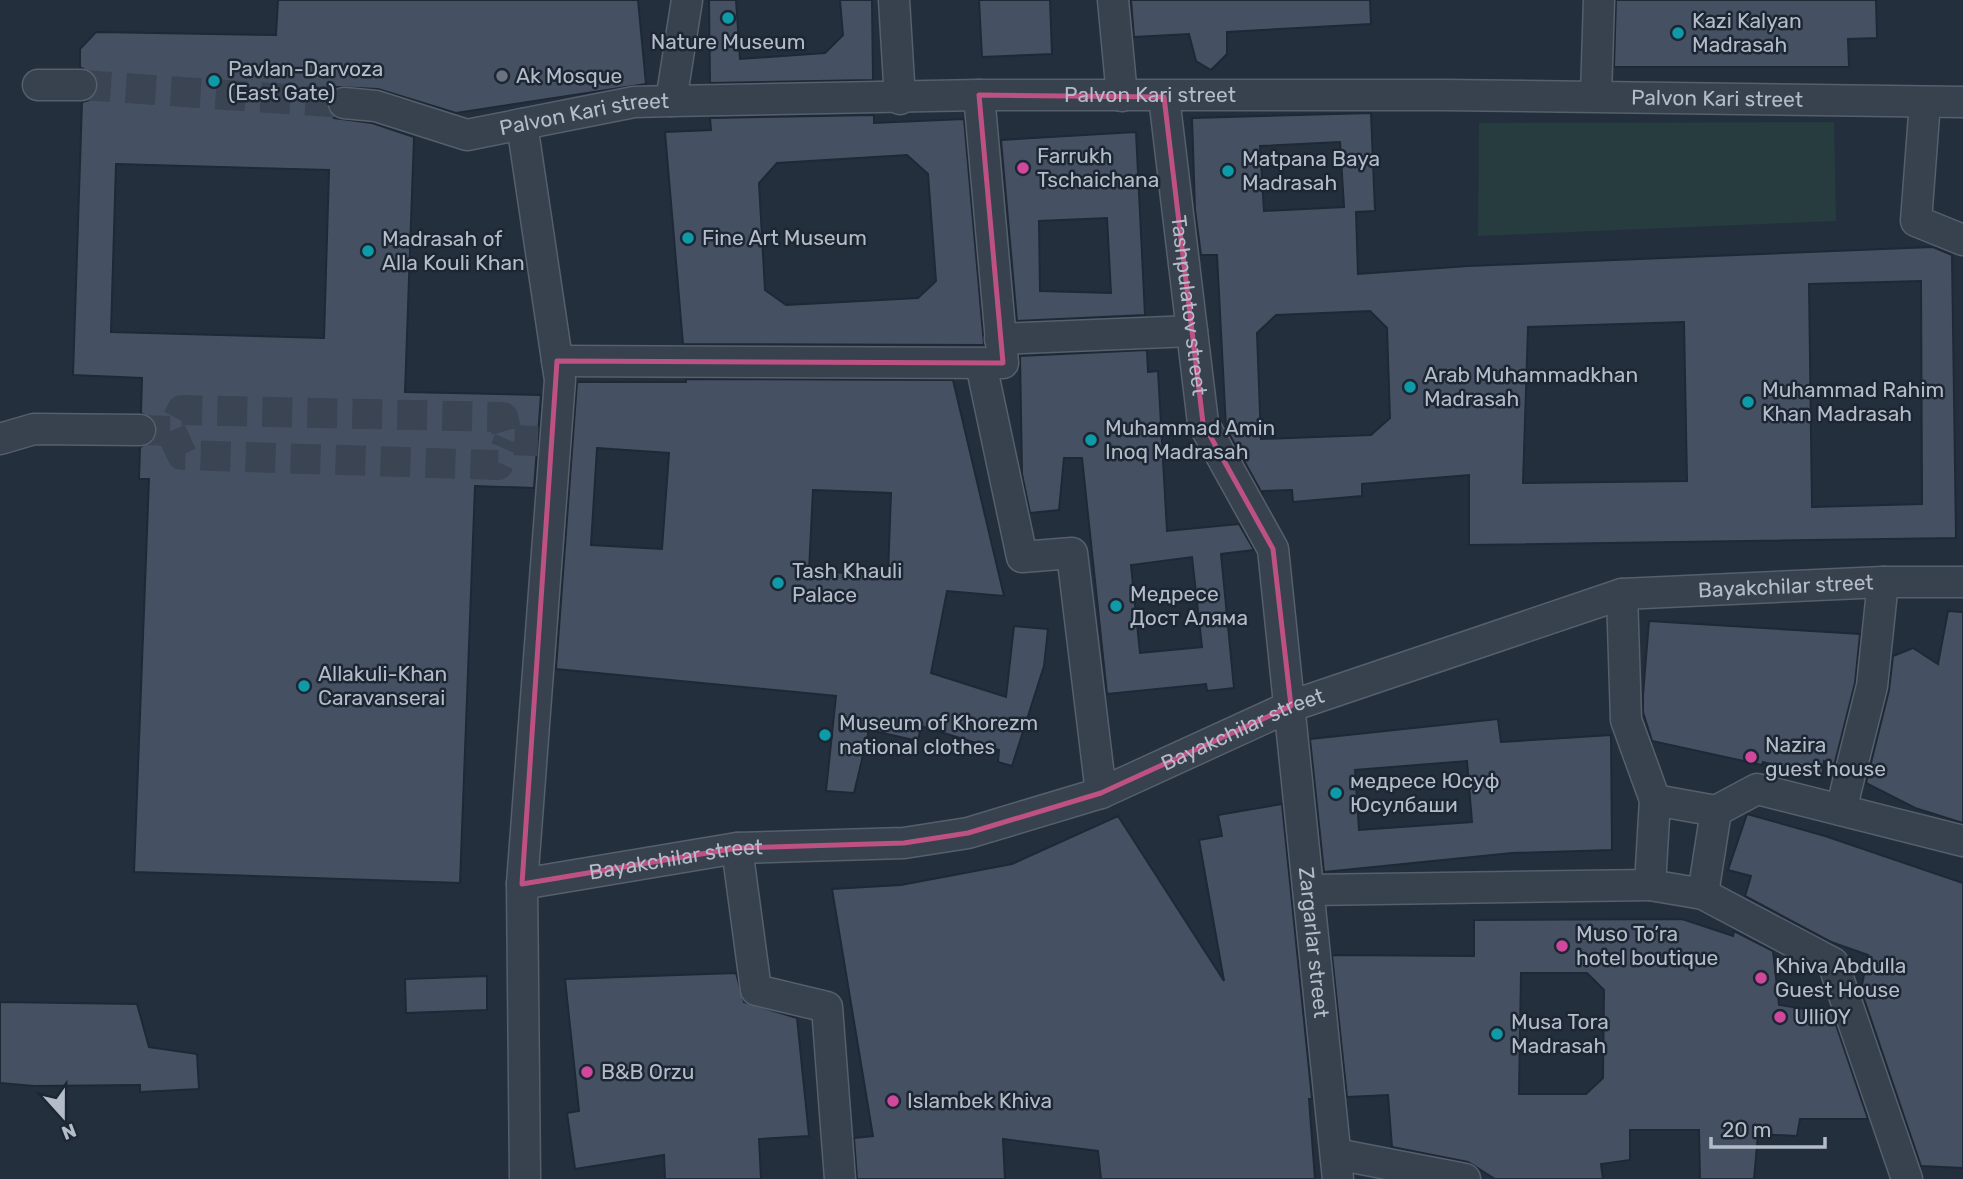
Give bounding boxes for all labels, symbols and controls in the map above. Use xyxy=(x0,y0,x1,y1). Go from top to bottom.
place label: Kazi Kalyan Madrasah xyxy=(1692,8,1802,57)
marker: Nature Museum xyxy=(720,10,736,26)
marker: Kazi Kalyan Madrasah xyxy=(1670,25,1686,41)
place label: Nature Museum xyxy=(651,29,805,54)
place label: Pavlan-Darvoza (East Gate) xyxy=(228,56,383,105)
place label: Ak Mosque xyxy=(516,63,622,88)
marker: Ak Mosque xyxy=(494,68,510,84)
marker: Pavlan-Darvoza (East Gate) xyxy=(206,73,222,89)
street label: Palvon Kari street xyxy=(1064,82,1236,107)
street label: Palvon Kari street xyxy=(1631,85,1803,112)
street label: Palvon Kari street xyxy=(497,88,669,140)
place label: Farrukh Tschaichana xyxy=(1037,143,1159,192)
place label: Matpana Baya Madrasah xyxy=(1242,146,1380,195)
marker: Farrukh Tschaichana xyxy=(1015,160,1031,176)
marker: Matpana Baya Madrasah xyxy=(1220,163,1236,179)
street label: Tashpulatov street xyxy=(1166,214,1213,397)
place label: Fine Art Museum xyxy=(702,225,867,250)
place label: Madrasah of Alla Kouli Khan xyxy=(382,226,525,275)
marker: Fine Art Museum xyxy=(680,230,696,246)
marker: Madrasah of Alla Kouli Khan xyxy=(360,243,376,259)
place label: Arab Muhammadkhan Madrasah xyxy=(1424,362,1638,411)
place label: Muhammad Rahim Khan Madrasah xyxy=(1762,377,1944,426)
marker: Arab Muhammadkhan Madrasah xyxy=(1402,379,1418,395)
marker: Muhammad Rahim Khan Madrasah xyxy=(1740,394,1756,410)
place label: Muhammad Amin Inoq Madrasah xyxy=(1105,415,1275,464)
marker: Muhammad Amin Inoq Madrasah xyxy=(1083,432,1099,448)
place label: Tash Khauli Palace xyxy=(792,558,902,607)
street label: Bayakchilar street xyxy=(1697,569,1874,602)
marker: Tash Khauli Palace xyxy=(770,575,786,591)
place label: Медресе Дост Аляма xyxy=(1130,581,1248,630)
marker: Медресе Дост Аляма xyxy=(1108,598,1124,614)
place label: Allakuli-Khan Caravanserai xyxy=(318,661,447,710)
marker: Allakuli-Khan Caravanserai xyxy=(296,678,312,694)
street label: Bayakchilar street xyxy=(1157,683,1327,776)
place label: Museum of Khorezm national clothes xyxy=(839,710,1038,759)
marker: Museum of Khorezm national clothes xyxy=(817,727,833,743)
place label: Nazira guest house xyxy=(1765,732,1886,781)
marker: Nazira guest house xyxy=(1743,749,1759,765)
place label: медресе Юсуф Юсулбаши xyxy=(1350,768,1500,817)
marker: медресе Юсуф Юсулбаши xyxy=(1328,785,1344,801)
street label: Bayakchilar street xyxy=(587,834,763,885)
street label: Zargarlar street xyxy=(1294,866,1334,1019)
place label: Muso To’ra hotel boutique xyxy=(1576,921,1718,970)
marker: Muso To’ra hotel boutique xyxy=(1554,938,1570,954)
place label: Khiva Abdulla Guest House xyxy=(1775,953,1906,1002)
marker: Khiva Abdulla Guest House xyxy=(1753,970,1769,986)
place label: UlliOY xyxy=(1794,1004,1851,1029)
place label: Musa Tora Madrasah xyxy=(1511,1009,1609,1058)
marker: UlliOY xyxy=(1772,1009,1788,1025)
marker: Musa Tora Madrasah xyxy=(1489,1026,1505,1042)
place label: B&B Orzu xyxy=(601,1059,694,1084)
marker: B&B Orzu xyxy=(579,1064,595,1080)
north arrow xyxy=(28,1081,98,1151)
place label: Islambek Khiva xyxy=(907,1088,1052,1113)
marker: Islambek Khiva xyxy=(885,1093,901,1109)
scale bar xyxy=(1711,1106,1825,1150)
text: 20 m xyxy=(1722,1117,1771,1142)
text: N xyxy=(58,1118,79,1145)

